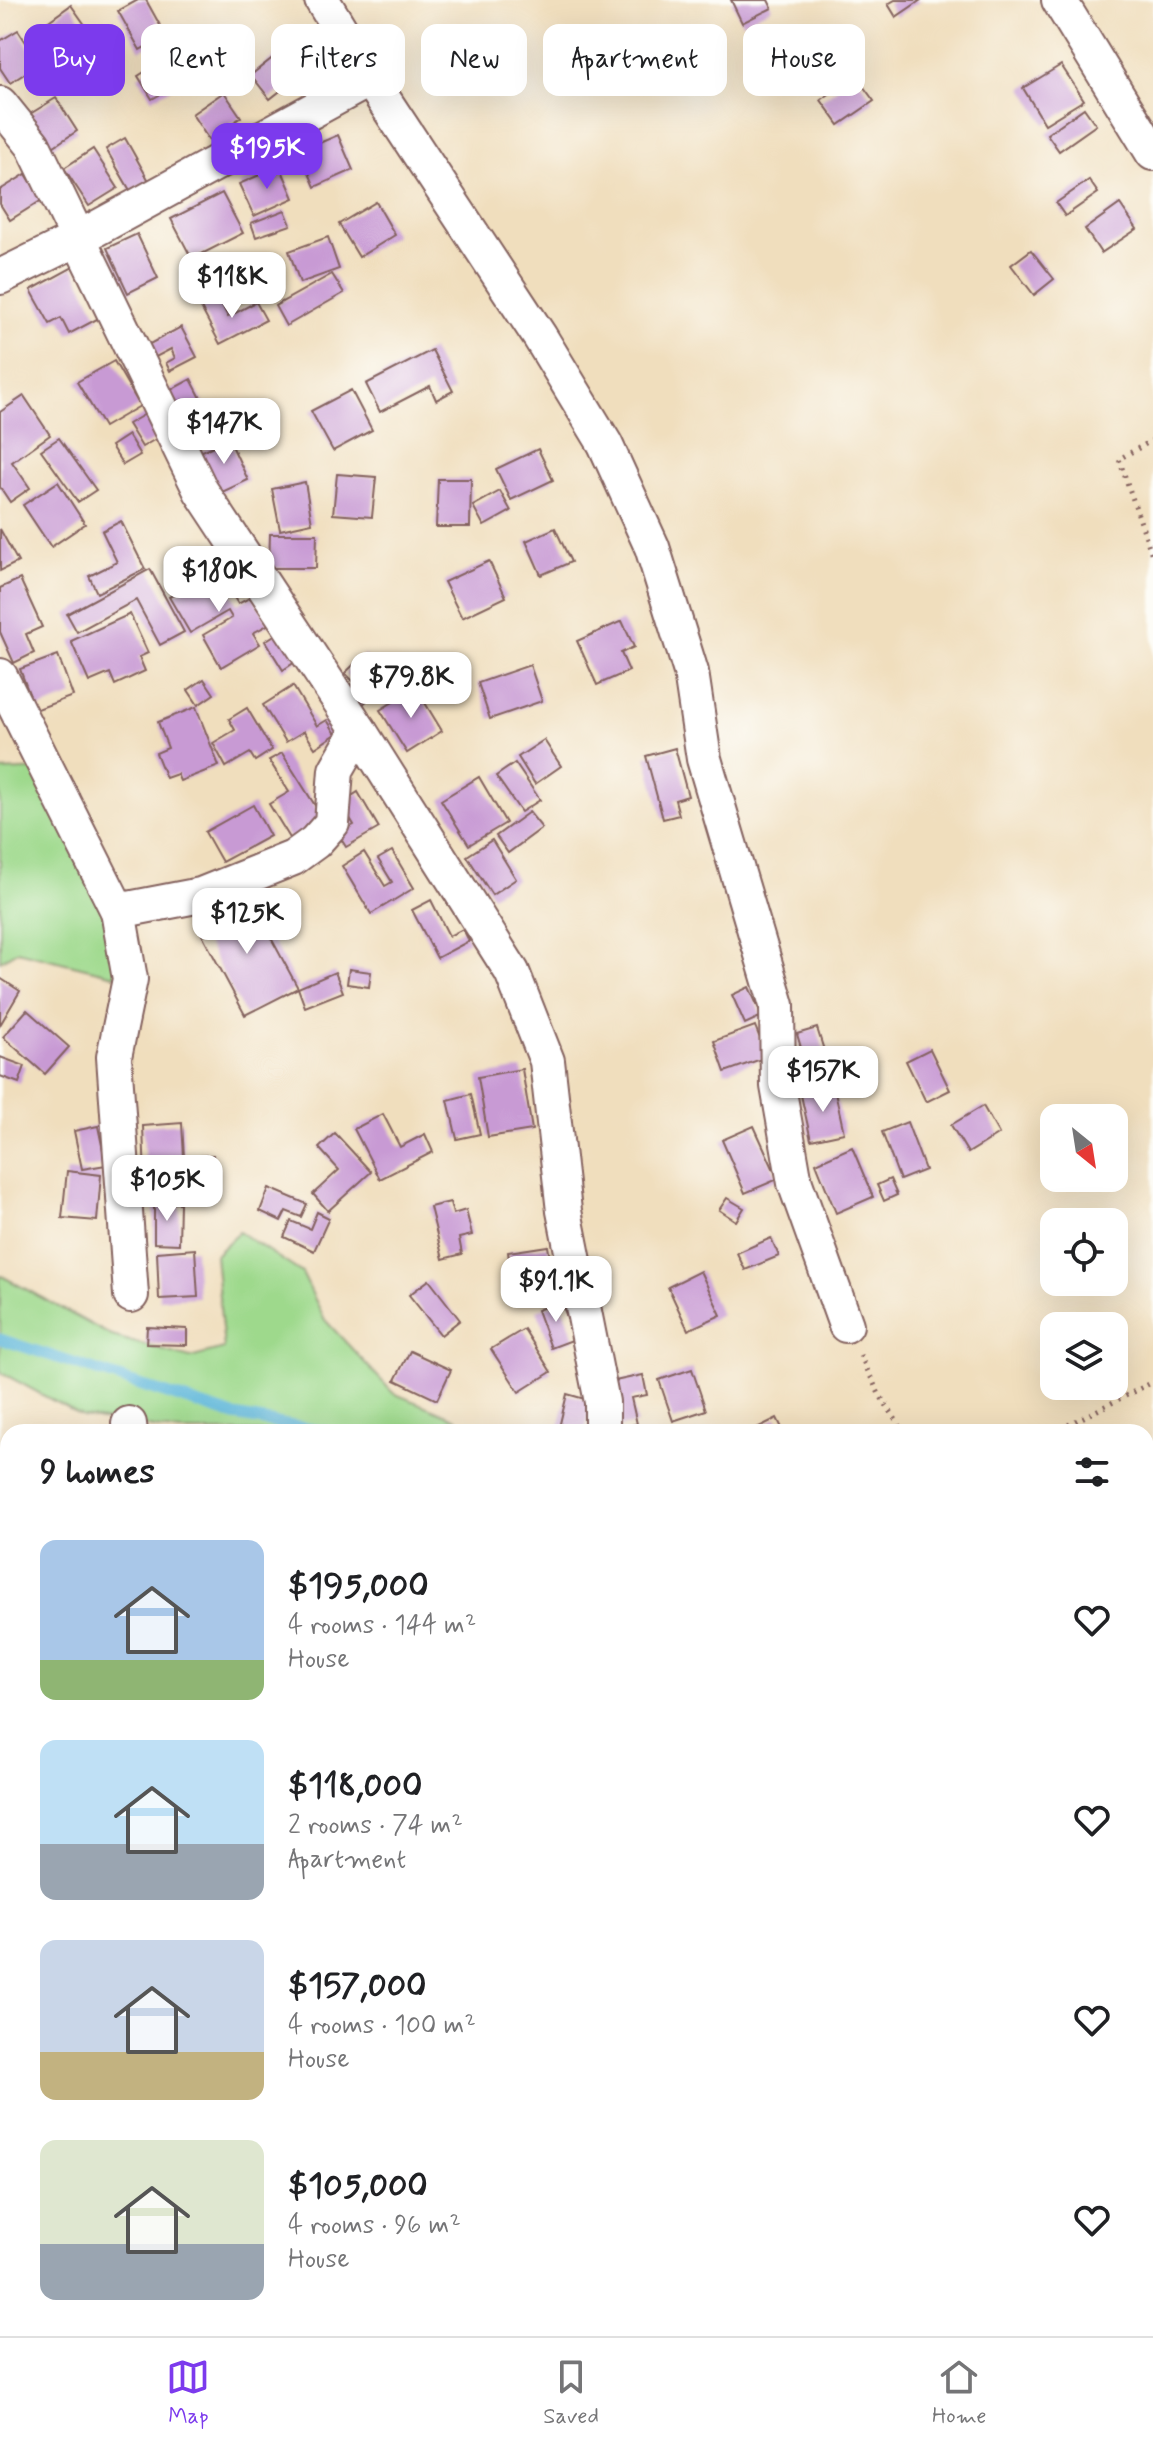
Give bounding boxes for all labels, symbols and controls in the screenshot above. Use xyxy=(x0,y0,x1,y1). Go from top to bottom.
chip: Buy xyxy=(24,24,125,96)
chip: Rent xyxy=(141,24,255,96)
chip: Filters xyxy=(271,24,405,96)
chip: New xyxy=(421,24,527,96)
chip: Apartment xyxy=(543,24,727,96)
chip: House xyxy=(743,24,865,96)
pin: $195K xyxy=(211,123,323,191)
text: $195K xyxy=(229,132,305,166)
pin: $118K xyxy=(176,252,288,320)
text: $118K xyxy=(197,261,267,295)
pin: $147K xyxy=(168,398,280,466)
text: $147K xyxy=(186,407,262,441)
pin: $180K xyxy=(163,546,275,614)
text: $180K xyxy=(181,555,257,589)
pin: $79.8K xyxy=(346,652,476,720)
text: $79.8K xyxy=(369,661,454,695)
pin: $125K xyxy=(191,888,303,956)
text: $125K xyxy=(210,897,284,931)
pin: $157K xyxy=(767,1046,879,1114)
text: $157K xyxy=(786,1055,860,1089)
north arrow xyxy=(1040,1104,1128,1192)
map controls xyxy=(1040,1104,1128,1400)
pin: $105K xyxy=(111,1155,223,1223)
text: $105K xyxy=(130,1164,204,1198)
button: locate xyxy=(1040,1208,1128,1296)
pin: $91.1K xyxy=(491,1256,621,1324)
text: $91.1K xyxy=(519,1265,593,1299)
button: layers xyxy=(1040,1312,1128,1400)
text: 9 homes xyxy=(40,1450,155,1495)
icon: filters xyxy=(1070,1450,1114,1494)
text: $195,000 xyxy=(288,1564,429,1609)
icon: home xyxy=(104,1572,200,1668)
icon: heart xyxy=(1070,1598,1114,1642)
text: 4 rooms · 144 m² xyxy=(288,1609,476,1643)
text: House xyxy=(288,1643,349,1677)
text: $118,000 xyxy=(288,1764,422,1809)
icon: home xyxy=(104,1772,200,1868)
icon: heart xyxy=(1070,1798,1114,1842)
text: 2 rooms · 74 m² xyxy=(288,1809,463,1843)
text: Apartment xyxy=(288,1843,406,1877)
text: $157,000 xyxy=(288,1964,427,2009)
icon: home xyxy=(104,1972,200,2068)
icon: heart xyxy=(1070,1998,1114,2042)
text: 4 rooms · 100 m² xyxy=(288,2009,476,2043)
text: House xyxy=(288,2043,349,2077)
text: $105,000 xyxy=(288,2164,428,2209)
icon: home xyxy=(104,2172,200,2268)
icon: heart xyxy=(1070,2198,1114,2242)
text: 4 rooms · 96 m² xyxy=(288,2209,461,2243)
text: House xyxy=(288,2243,349,2277)
tab: Map xyxy=(166,2355,210,2431)
tab: Saved xyxy=(543,2355,599,2431)
tab: Home xyxy=(932,2355,987,2431)

